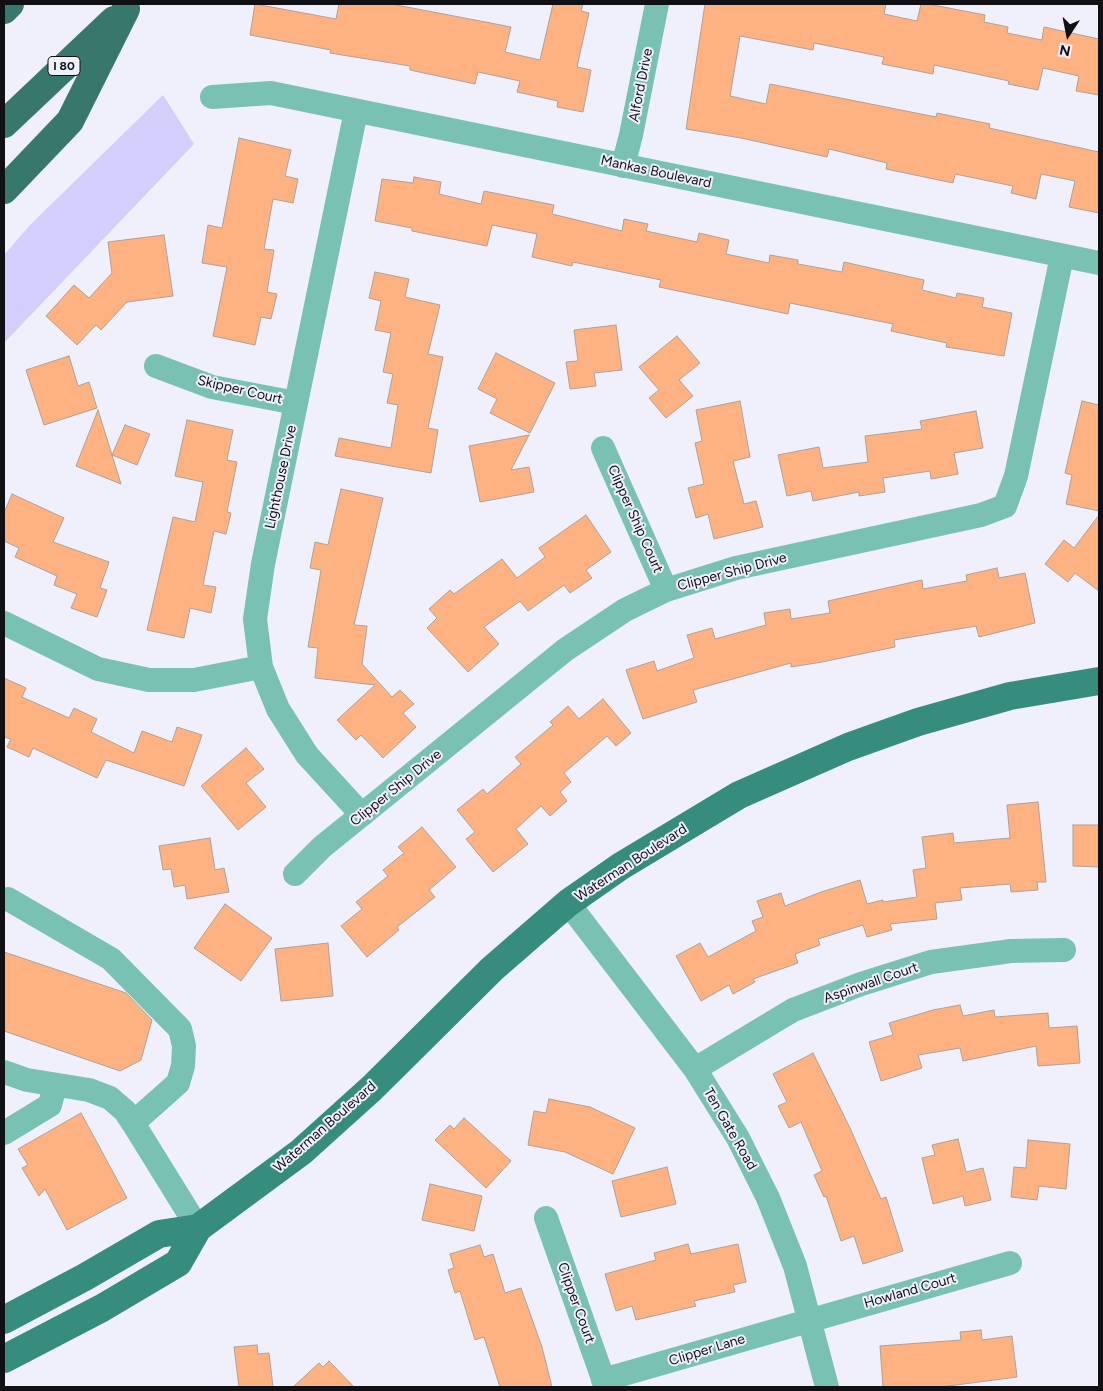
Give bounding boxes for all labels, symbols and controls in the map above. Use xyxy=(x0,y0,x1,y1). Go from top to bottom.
north arrow xyxy=(1043,10,1093,60)
text: N xyxy=(1058,41,1072,60)
street label: Alford Drive xyxy=(626,47,656,123)
road number: I 80 xyxy=(48,56,80,76)
street label: Mankas Boulevard xyxy=(599,152,713,192)
street label: Skipper Court xyxy=(196,372,284,408)
street label: Lighthouse Drive xyxy=(262,424,300,530)
street label: Clipper Ship Court xyxy=(604,462,666,576)
street label: Clipper Ship Drive xyxy=(675,549,789,595)
street label: Clipper Ship Drive xyxy=(347,746,445,830)
street label: Waterman Boulevard xyxy=(572,821,690,905)
street label: Aspinwall Court xyxy=(822,959,920,1007)
street label: Waterman Boulevard xyxy=(270,1078,380,1176)
street label: Ten Gate Road xyxy=(700,1085,760,1173)
street label: Clipper Court xyxy=(554,1260,598,1346)
street label: Howland Court xyxy=(862,1270,958,1312)
street label: Clipper Lane xyxy=(667,1330,747,1370)

